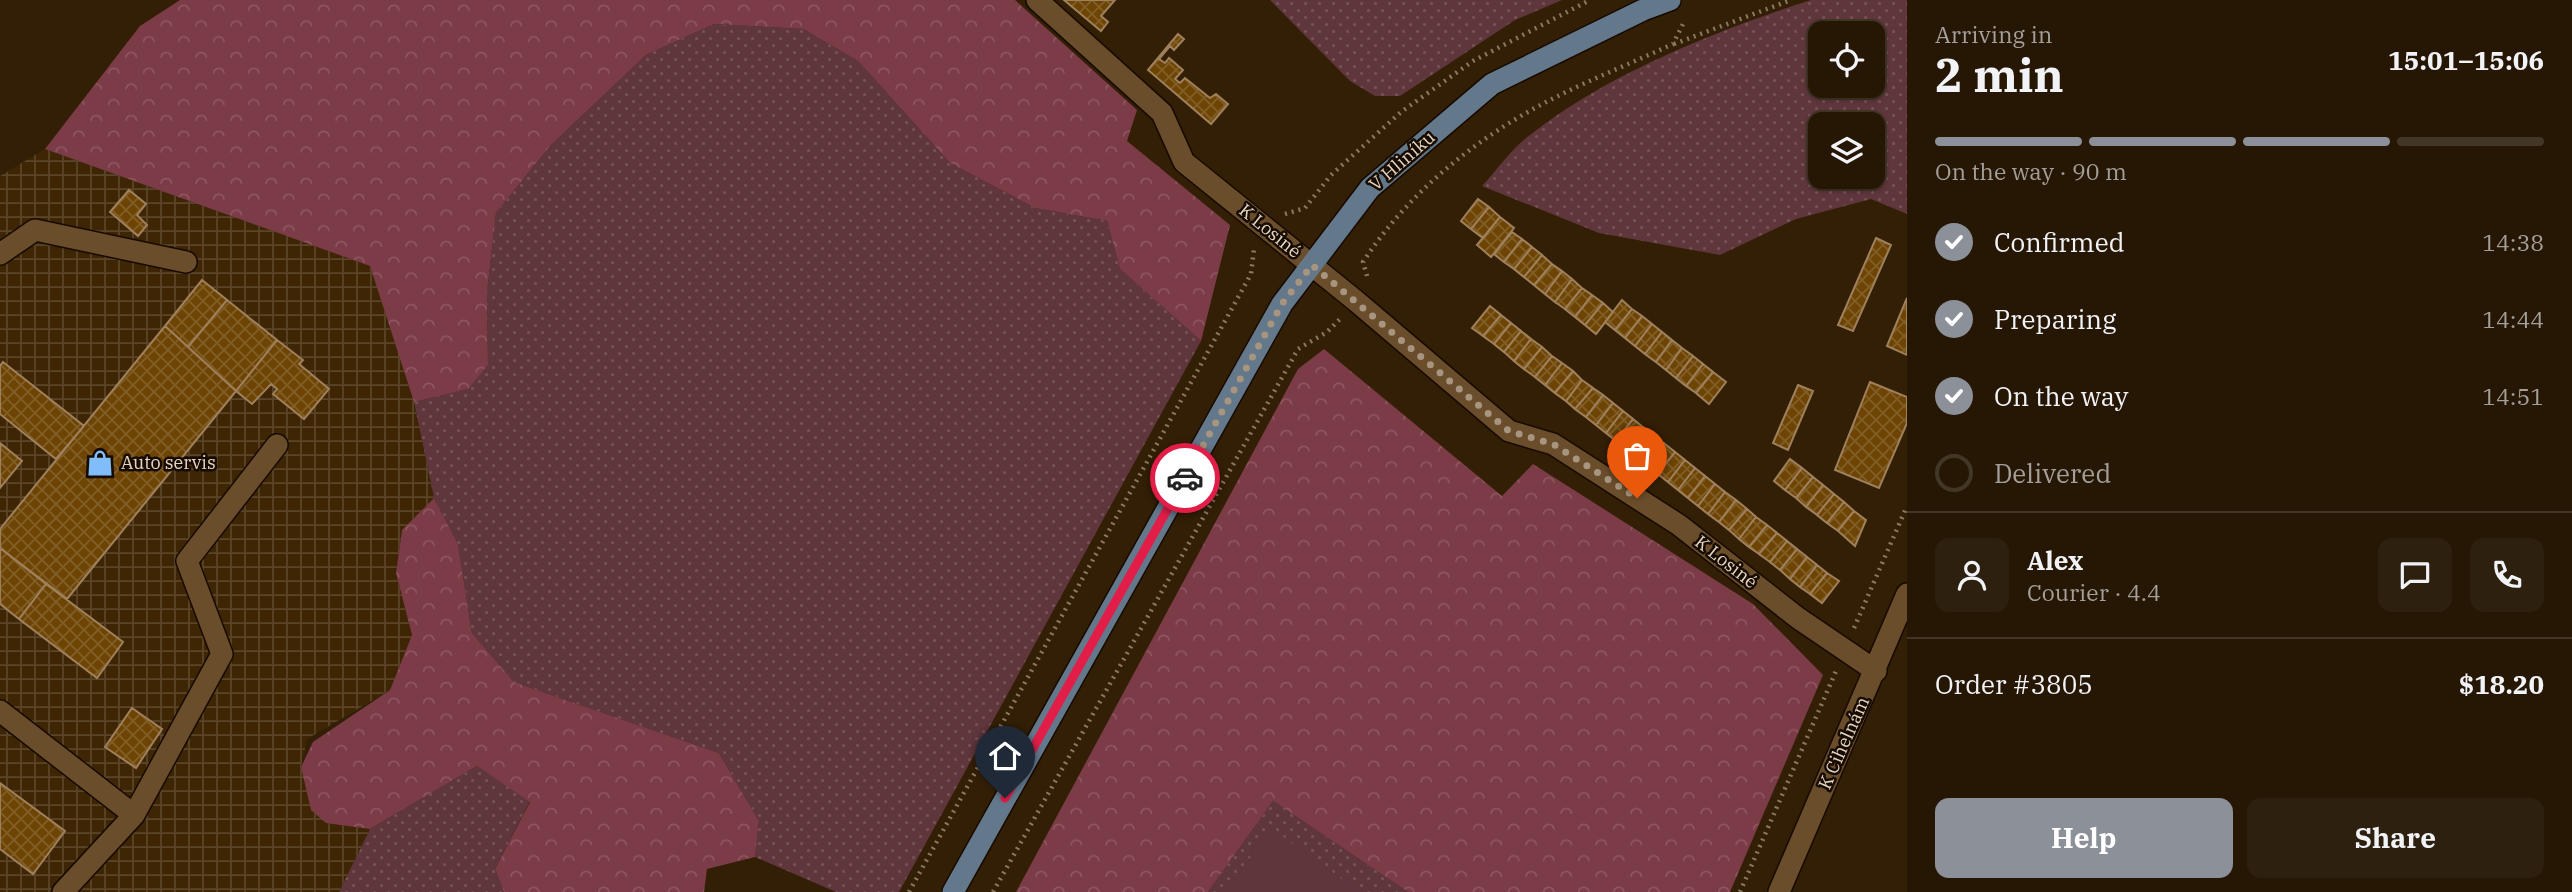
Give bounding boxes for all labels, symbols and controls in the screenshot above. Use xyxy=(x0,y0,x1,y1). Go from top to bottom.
text: Arriving in xyxy=(1935,19,2052,49)
map controls xyxy=(1808,21,1885,189)
button: locate xyxy=(1808,21,1885,98)
text: 15:01–15:06 xyxy=(2388,43,2544,77)
text: 2 min xyxy=(1935,45,2064,105)
button: layers xyxy=(1808,112,1885,189)
street label: V Hliníku xyxy=(1364,126,1439,196)
text: On the way · 90 m xyxy=(1935,156,2127,186)
street label: K Losiné xyxy=(1235,199,1306,263)
icon: check xyxy=(1935,223,1973,261)
text: Confirmed xyxy=(1994,225,2125,259)
text: 14:38 xyxy=(2482,227,2544,257)
icon: check xyxy=(1935,300,1973,338)
text: Preparing xyxy=(1994,302,2116,336)
text: 14:44 xyxy=(2482,304,2544,334)
icon: check xyxy=(1935,377,1973,415)
text: On the way xyxy=(1994,379,2128,413)
text: 14:51 xyxy=(2482,381,2544,411)
pin xyxy=(1607,426,1667,498)
icon: bag xyxy=(1618,437,1656,475)
courier xyxy=(1150,443,1220,513)
shop icon: Auto servis xyxy=(85,448,115,478)
place label: Auto servis xyxy=(121,451,216,474)
text: Delivered xyxy=(1994,456,2111,490)
icon: car xyxy=(1166,459,1204,497)
street label: K Losiné xyxy=(1690,530,1762,593)
button: person xyxy=(1935,538,2009,612)
button: chat xyxy=(2378,538,2452,612)
button: phone xyxy=(2470,538,2544,612)
text: Alex xyxy=(2027,543,2083,577)
text: Courier · 4.4 xyxy=(2027,577,2161,607)
text: Order #3805 xyxy=(1935,667,2093,701)
text: $18.20 xyxy=(2459,667,2544,701)
street label: K Cihelnám xyxy=(1813,693,1874,793)
pin xyxy=(975,726,1035,798)
icon: home xyxy=(986,737,1024,775)
button: Help xyxy=(1935,798,2233,878)
button: Share xyxy=(2247,798,2544,878)

